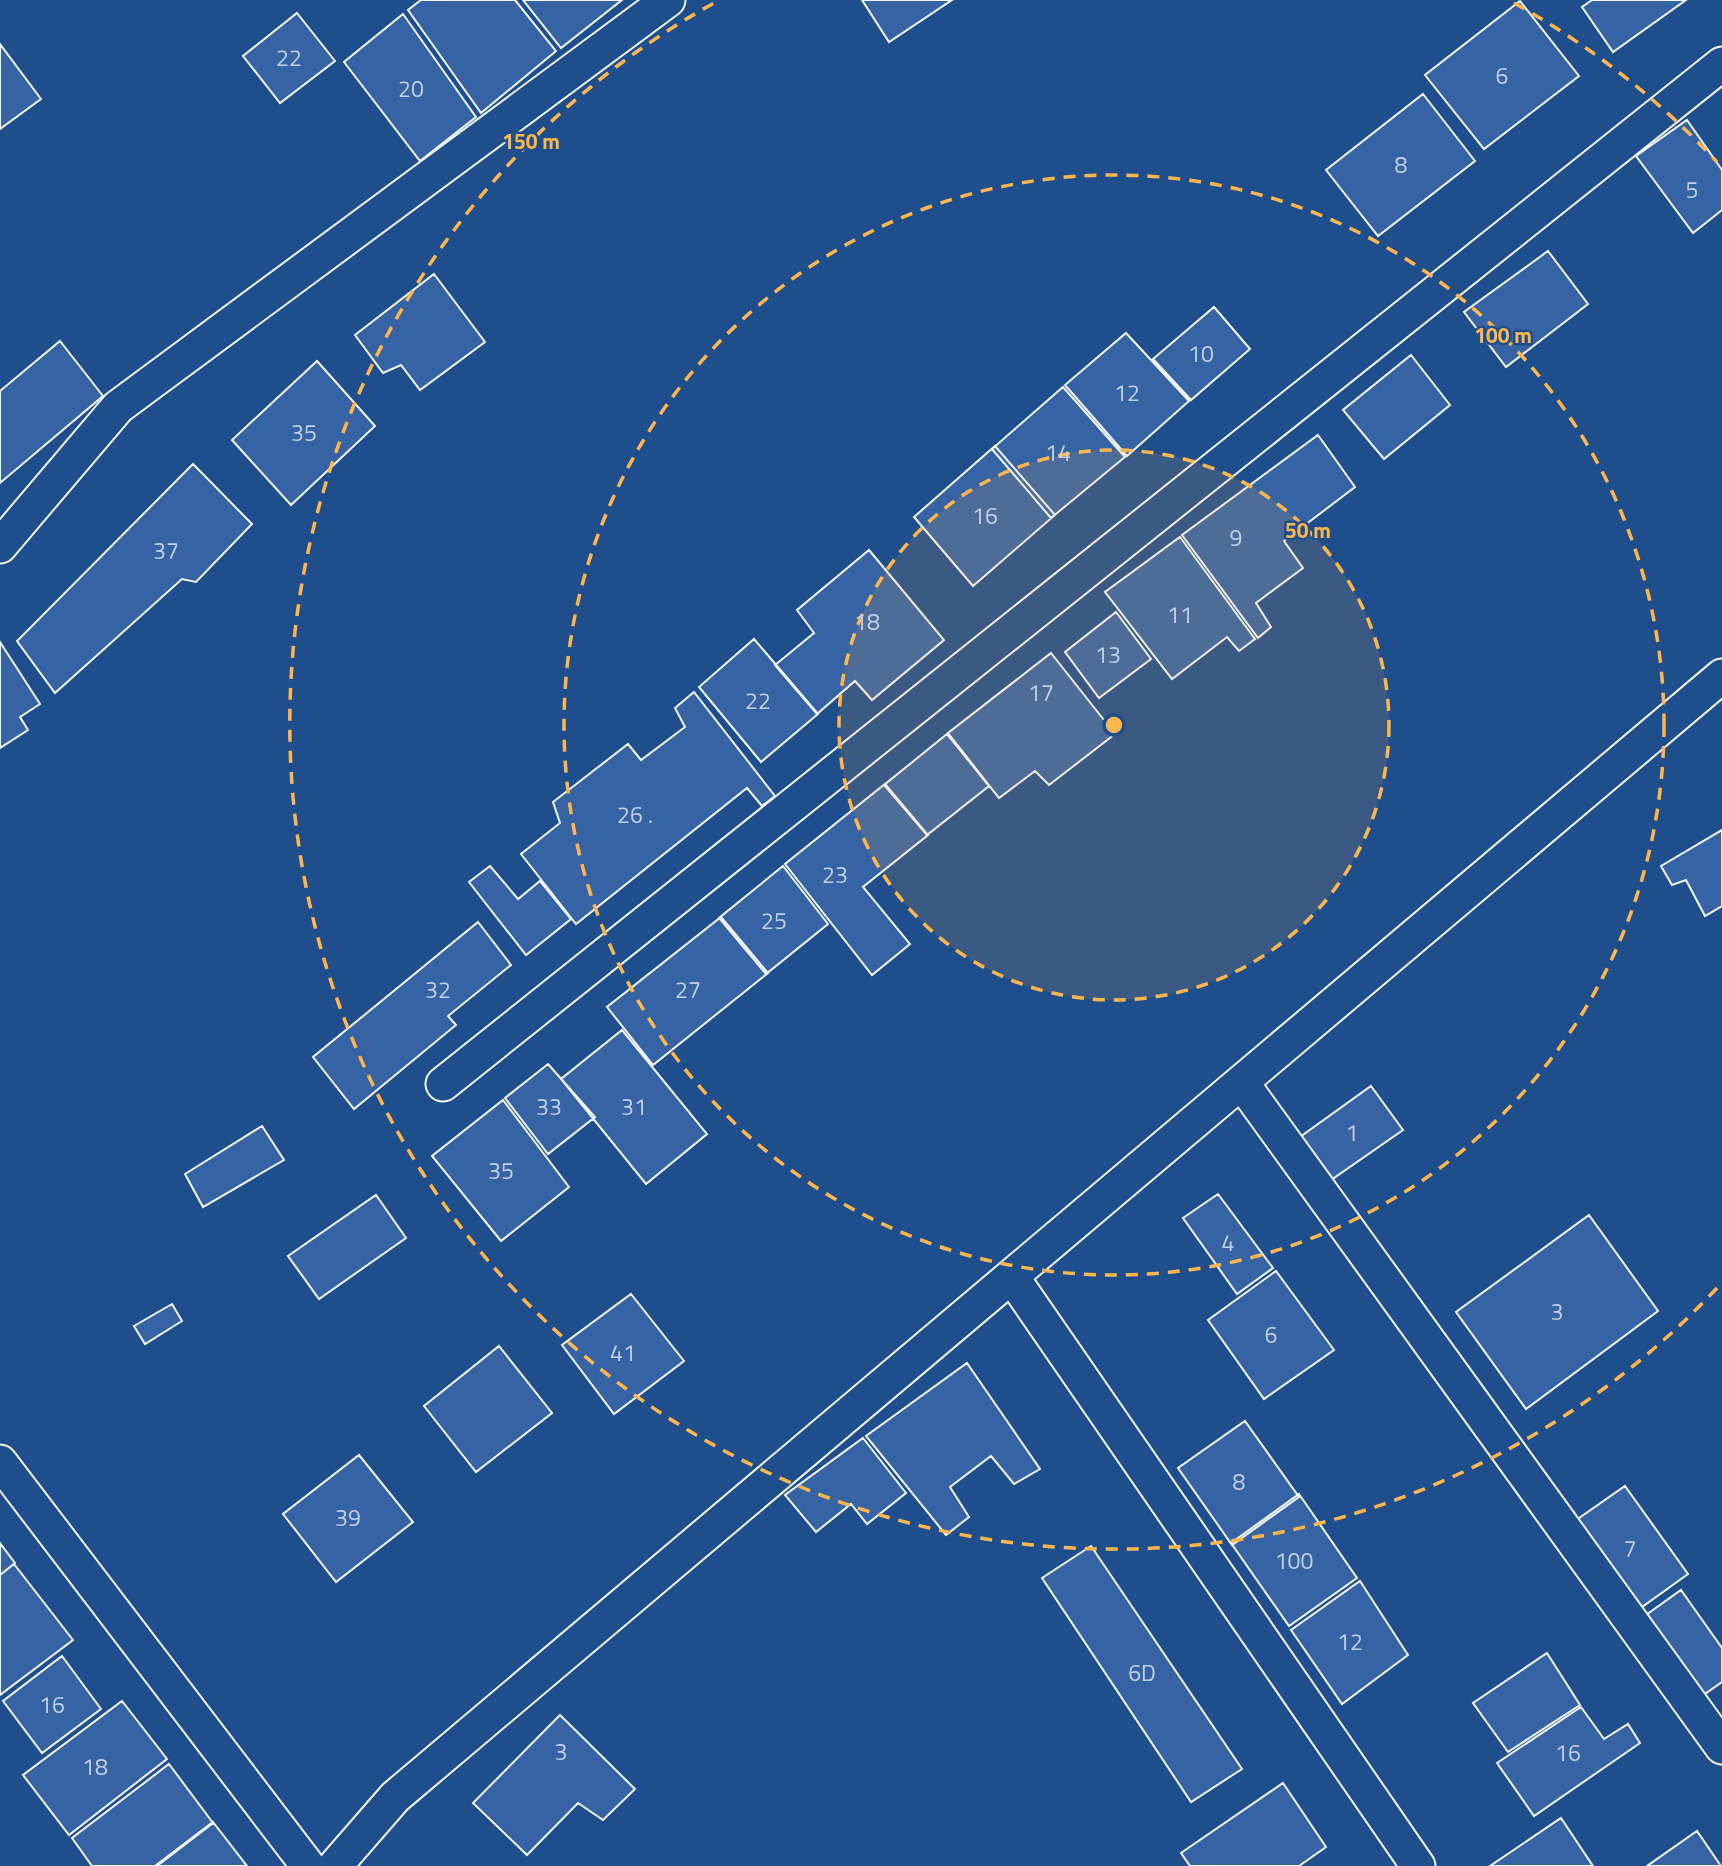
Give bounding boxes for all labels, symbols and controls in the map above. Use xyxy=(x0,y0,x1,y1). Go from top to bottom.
house number: 22 xyxy=(276,40,302,75)
house number: 6 xyxy=(1496,58,1508,93)
house number: 20 xyxy=(398,71,424,106)
text: 150 m xyxy=(502,125,560,157)
house number: 8 xyxy=(1395,147,1408,182)
house number: 5 xyxy=(1686,172,1698,207)
text: 100 m xyxy=(1474,319,1532,351)
house number: 10 xyxy=(1188,336,1214,371)
house number: 12 xyxy=(1114,375,1140,410)
house number: 35 xyxy=(291,415,317,450)
house number: 14 xyxy=(1045,435,1071,470)
house number: 16 xyxy=(972,498,998,533)
text: 50 m xyxy=(1285,514,1331,546)
house number: 9 xyxy=(1230,520,1242,555)
house number: 37 xyxy=(153,533,179,568)
house number: 11 xyxy=(1167,597,1193,632)
house number: 18 xyxy=(854,604,880,639)
house number: 13 xyxy=(1095,637,1121,672)
house number: 17 xyxy=(1028,675,1054,710)
house number: 22 xyxy=(745,683,771,718)
centre of rings xyxy=(1102,713,1126,737)
house number: 26 . xyxy=(617,797,653,832)
house number: 23 xyxy=(822,857,848,892)
house number: 25 xyxy=(761,903,787,938)
house number: 32 xyxy=(425,972,451,1007)
house number: 27 xyxy=(675,972,701,1007)
house number: 33 xyxy=(536,1089,562,1124)
house number: 31 xyxy=(621,1089,647,1124)
house number: 1 xyxy=(1346,1115,1358,1150)
house number: 35 xyxy=(488,1153,514,1188)
house number: 4 xyxy=(1222,1225,1234,1260)
house number: 3 xyxy=(1551,1294,1563,1329)
house number: 6 xyxy=(1265,1317,1277,1352)
house number: 41 xyxy=(610,1335,636,1370)
house number: 8 xyxy=(1233,1464,1246,1499)
house number: 39 xyxy=(335,1500,361,1535)
house number: 7 xyxy=(1624,1531,1636,1566)
house number: 100 xyxy=(1275,1543,1313,1578)
house number: 12 xyxy=(1337,1624,1363,1659)
house number: 6D xyxy=(1128,1655,1156,1690)
house number: 16 xyxy=(39,1687,65,1722)
house number: 3 xyxy=(555,1734,567,1769)
house number: 16 xyxy=(1555,1735,1581,1770)
house number: 18 xyxy=(82,1749,108,1784)

